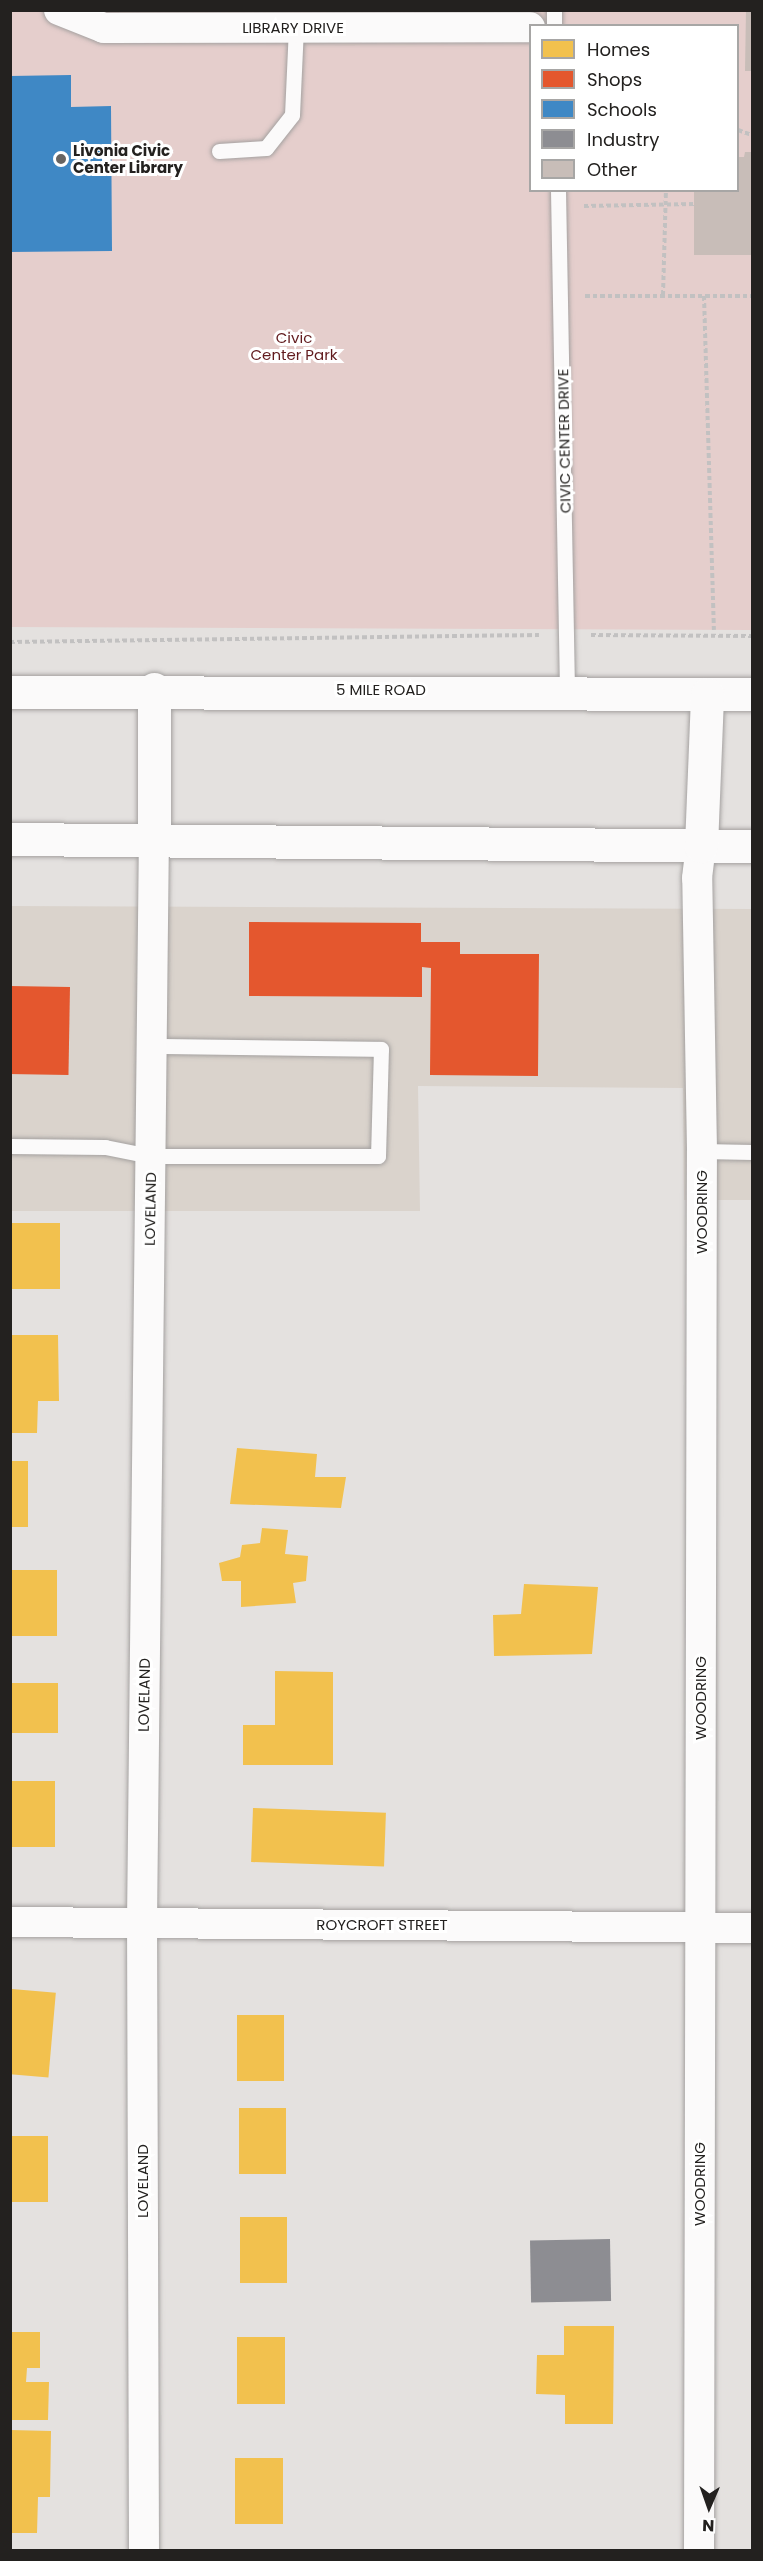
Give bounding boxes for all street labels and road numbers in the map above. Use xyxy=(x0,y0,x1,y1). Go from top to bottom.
street label: LIBRARY DRIVE xyxy=(242,19,344,37)
street label: CIVIC CENTER DRIVE xyxy=(554,369,574,513)
street label: 5 MILE ROAD xyxy=(336,681,426,699)
street label: WOODRING xyxy=(693,1170,711,1254)
street label: LOVELAND xyxy=(140,1172,160,1246)
street label: WOODRING xyxy=(692,1656,710,1740)
street label: LOVELAND xyxy=(134,1658,154,1732)
street label: ROYCROFT STREET xyxy=(316,1916,448,1934)
street label: WOODRING xyxy=(691,2142,709,2226)
street label: LOVELAND xyxy=(134,2144,152,2218)

